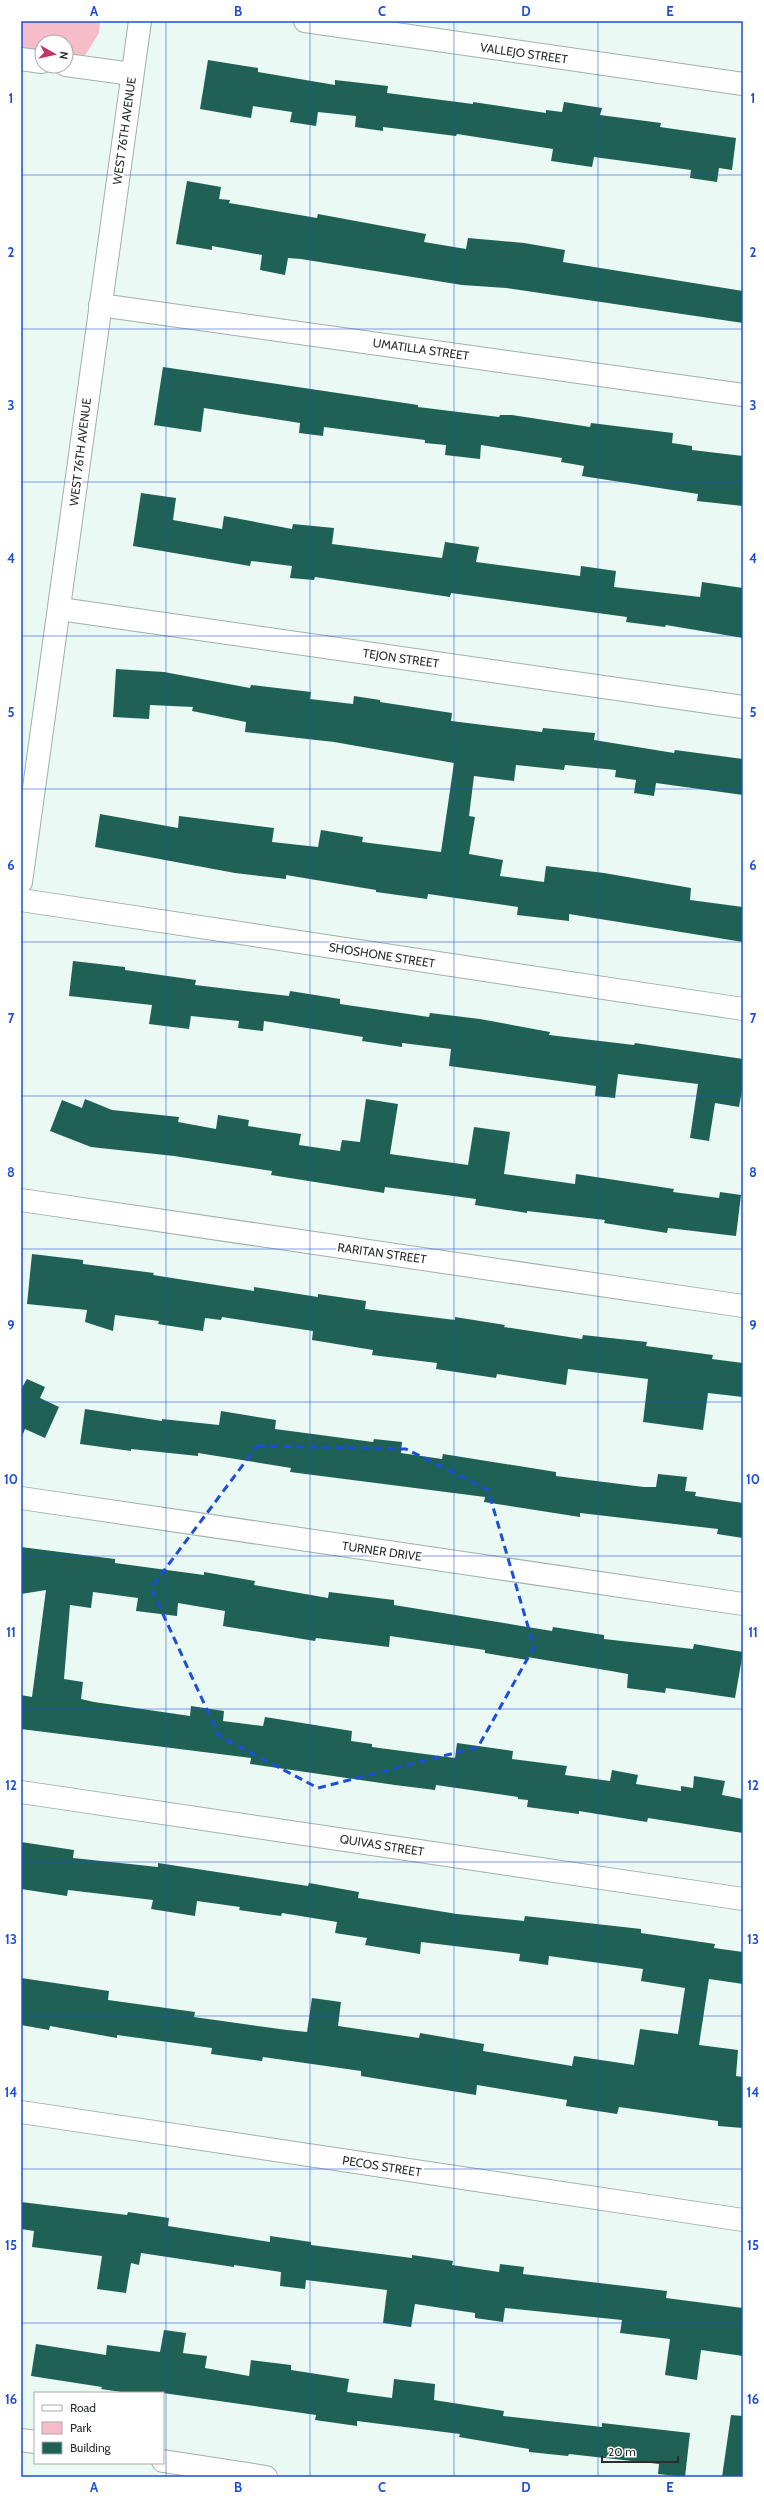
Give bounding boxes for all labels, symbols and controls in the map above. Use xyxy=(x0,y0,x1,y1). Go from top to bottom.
text: A xyxy=(90,3,99,19)
text: B xyxy=(234,3,242,19)
text: C xyxy=(378,3,386,19)
text: D xyxy=(521,3,531,19)
text: E xyxy=(666,3,674,19)
north arrow xyxy=(34,34,74,74)
street label: VALLEJO STREET xyxy=(479,39,569,67)
text: N xyxy=(56,51,71,60)
street label: WEST 76TH AVENUE xyxy=(109,76,139,186)
text: 1 xyxy=(9,90,13,106)
text: 1 xyxy=(751,90,755,106)
text: 2 xyxy=(8,244,15,260)
text: 2 xyxy=(750,244,757,260)
street label: UMATILLA STREET xyxy=(372,335,471,363)
text: 3 xyxy=(7,397,15,413)
street label: WEST 76TH AVENUE xyxy=(66,397,94,507)
text: 3 xyxy=(749,397,757,413)
text: 4 xyxy=(7,550,15,566)
text: 4 xyxy=(749,550,757,566)
street label: TEJON STREET xyxy=(362,645,441,671)
text: 5 xyxy=(8,704,15,720)
text: 5 xyxy=(750,704,757,720)
text: 6 xyxy=(7,857,15,873)
text: 6 xyxy=(749,857,757,873)
street label: SHOSHONE STREET xyxy=(328,939,437,971)
text: 7 xyxy=(8,1010,15,1026)
text: 7 xyxy=(750,1010,757,1026)
text: 8 xyxy=(7,1164,15,1180)
text: 8 xyxy=(749,1164,757,1180)
street label: RARITAN STREET xyxy=(337,1239,428,1267)
text: 9 xyxy=(7,1317,15,1333)
text: 9 xyxy=(749,1317,757,1333)
text: 10 xyxy=(4,1471,18,1487)
text: 10 xyxy=(746,1471,760,1487)
street label: TURNER DRIVE xyxy=(341,1538,423,1564)
text: 11 xyxy=(6,1624,16,1640)
text: 11 xyxy=(748,1624,758,1640)
text: 12 xyxy=(5,1777,17,1793)
text: 12 xyxy=(747,1777,759,1793)
street label: QUIVAS STREET xyxy=(339,1831,426,1859)
text: 13 xyxy=(5,1931,17,1947)
text: 13 xyxy=(747,1931,759,1947)
text: 14 xyxy=(5,2084,17,2100)
text: 14 xyxy=(747,2084,759,2100)
street label: PECOS STREET xyxy=(341,2152,423,2180)
text: 15 xyxy=(5,2237,17,2253)
text: 15 xyxy=(747,2237,759,2253)
text: 16 xyxy=(5,2391,17,2407)
text: 16 xyxy=(747,2391,759,2407)
legend xyxy=(34,2392,164,2464)
text: Road xyxy=(70,2400,96,2415)
text: Park xyxy=(70,2420,92,2435)
scale bar xyxy=(602,2438,678,2464)
text: Building xyxy=(70,2440,112,2455)
text: 20 m xyxy=(608,2444,636,2459)
text: A xyxy=(90,2479,99,2495)
text: B xyxy=(234,2479,242,2495)
text: C xyxy=(378,2479,386,2495)
text: D xyxy=(521,2479,531,2495)
text: E xyxy=(666,2479,674,2495)

